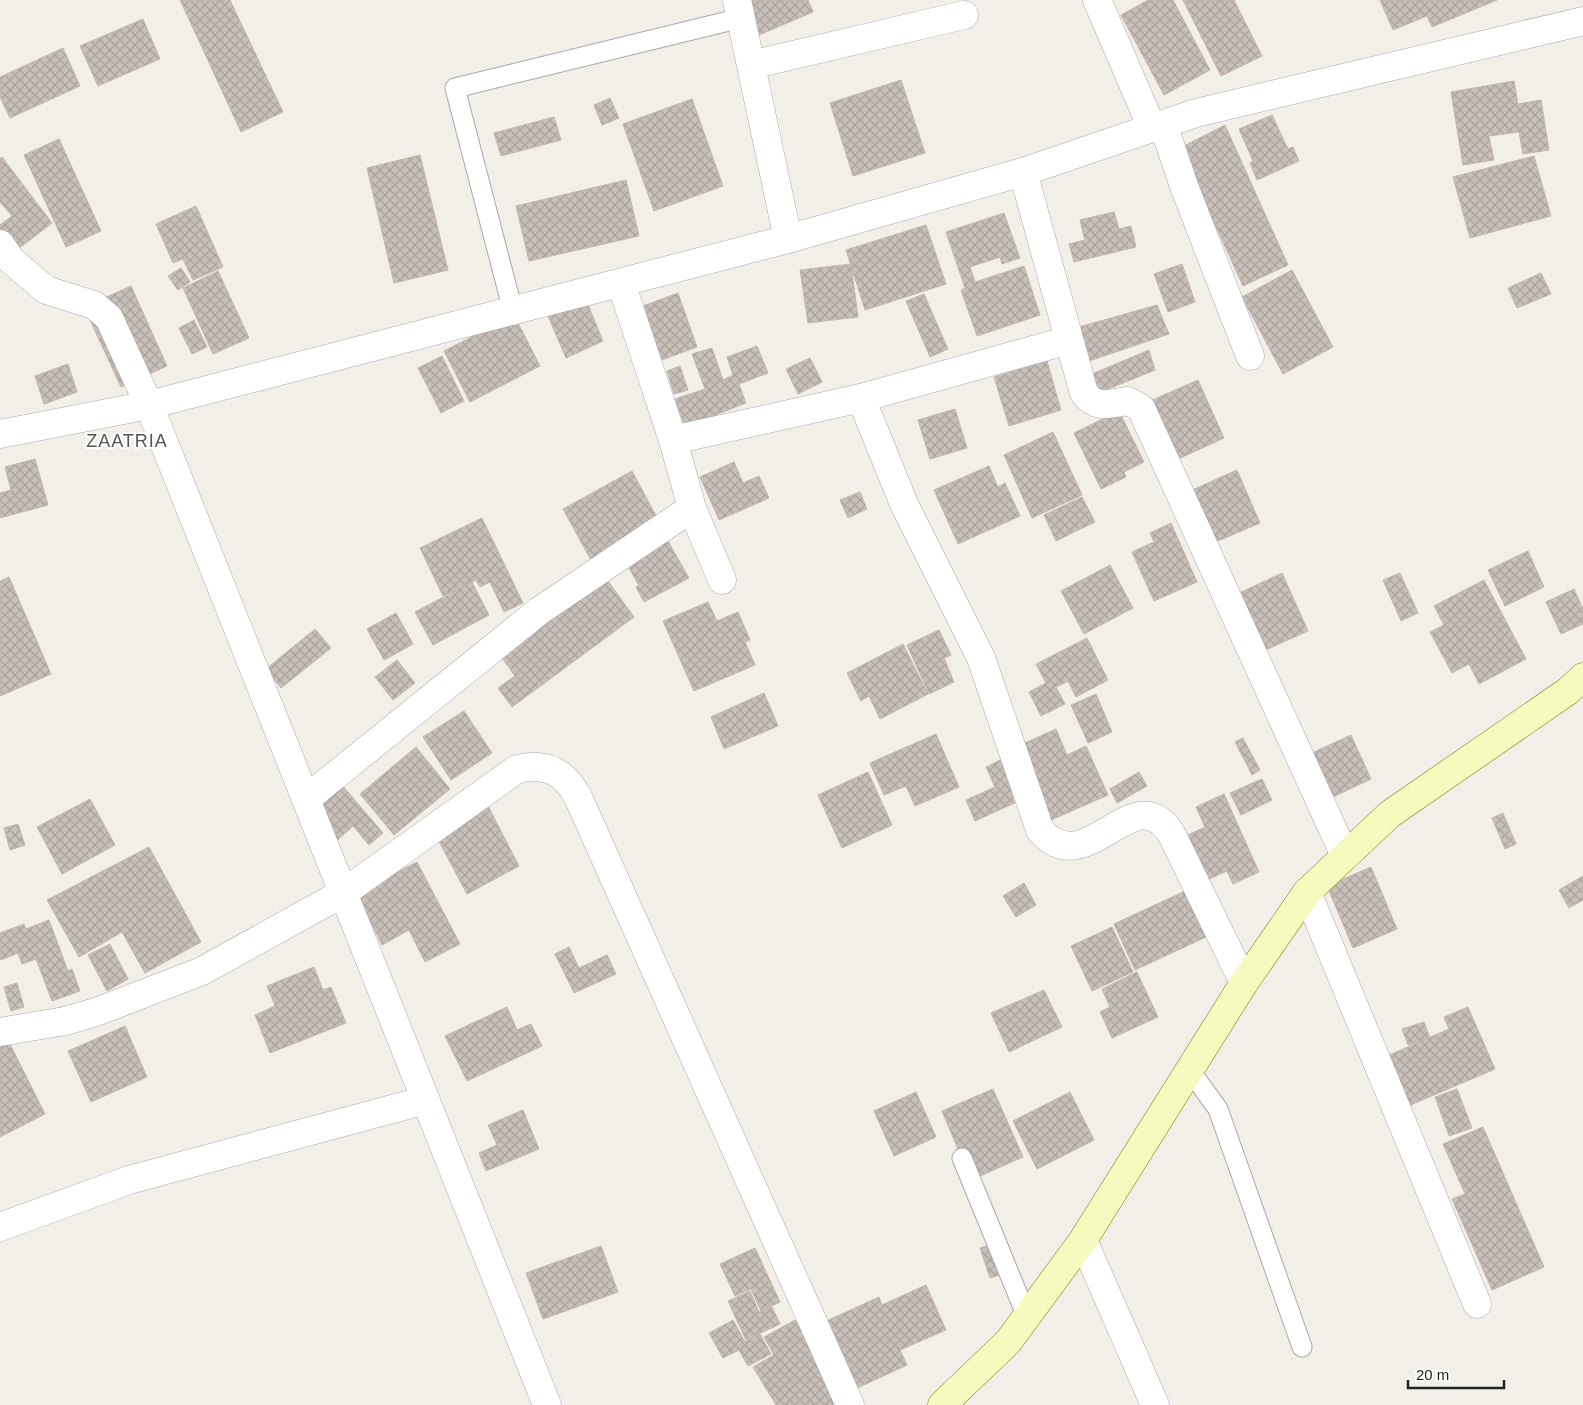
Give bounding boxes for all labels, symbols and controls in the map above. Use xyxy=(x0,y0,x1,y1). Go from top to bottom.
district label: ZAATRIA xyxy=(86,431,168,451)
scale bar xyxy=(1408,1358,1504,1390)
text: 20 m xyxy=(1416,1366,1449,1383)

